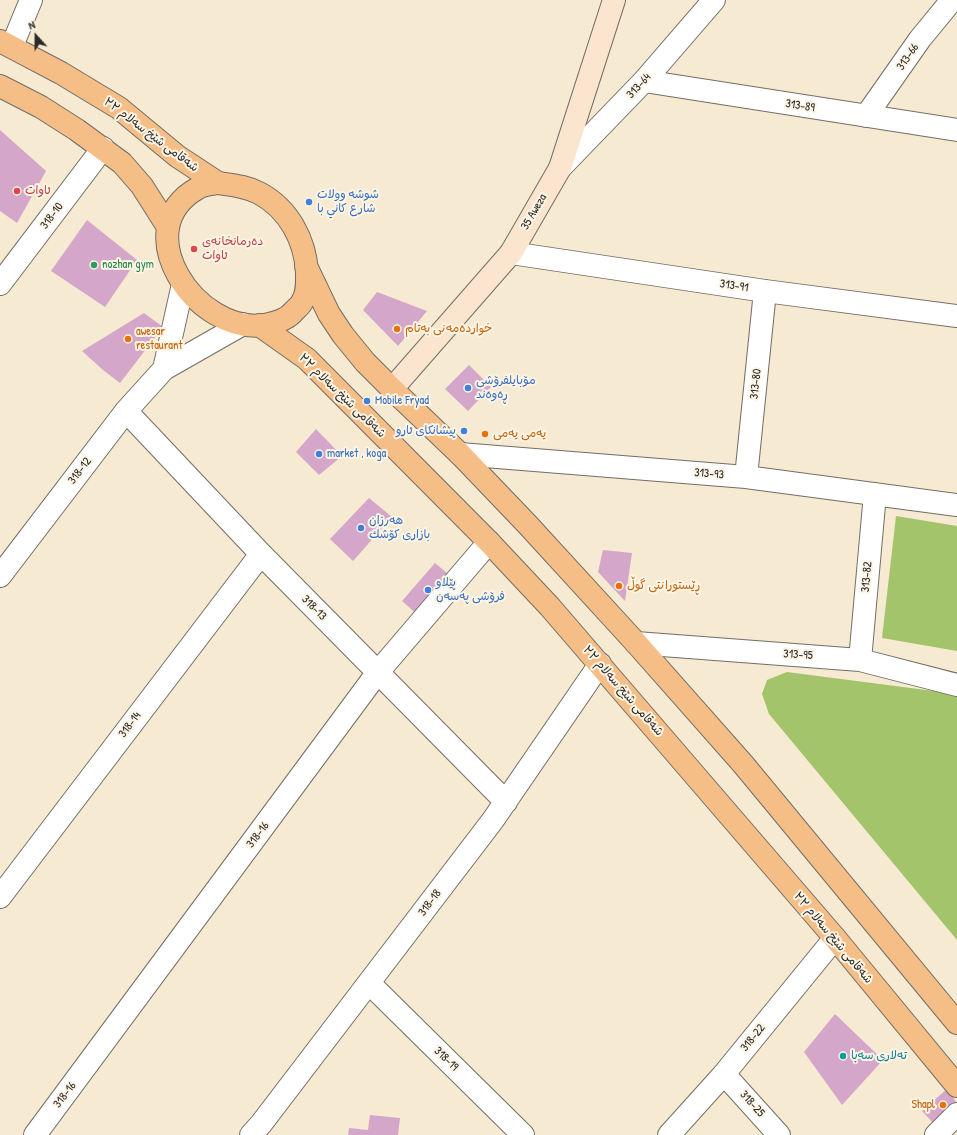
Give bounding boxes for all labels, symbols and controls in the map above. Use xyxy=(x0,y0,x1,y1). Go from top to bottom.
north arrow xyxy=(16,16,56,56)
text: N xyxy=(26,17,37,32)
street label: 313-66 xyxy=(894,41,922,73)
street label: 313-64 xyxy=(624,70,654,102)
street label: شەقامی شێخ سەلام ٣٣ xyxy=(101,95,201,175)
street label: 313-89 xyxy=(784,97,816,115)
place label: ئاوات xyxy=(25,184,51,198)
marker: ئاوات xyxy=(12,186,22,196)
place label: شوشه وولات شارع كاني با xyxy=(317,188,379,216)
street label: 35 Aweza xyxy=(518,191,550,233)
marker: شوشه وولات شارع كاني با xyxy=(304,197,314,207)
street label: 318-10 xyxy=(37,200,67,232)
place label: دەرمانخانەی ئاوات xyxy=(202,235,263,263)
marker: دەرمانخانەی ئاوات xyxy=(189,244,199,254)
place label: nozhan gym xyxy=(102,258,154,272)
marker: nozhan gym xyxy=(89,260,99,270)
street label: 313-91 xyxy=(719,277,749,295)
place label: خواردەمەنی بەتام xyxy=(405,322,492,336)
marker: خواردەمەنی بەتام xyxy=(392,324,402,334)
place label: awesar restaurant xyxy=(136,325,183,353)
marker: awesar restaurant xyxy=(123,334,133,344)
street label: شەقامی شێخ سەلام ٣٣ xyxy=(296,351,388,441)
street label: 313-80 xyxy=(747,368,765,400)
place label: مۆبایلفرۆشی ڕەوەند xyxy=(476,374,536,402)
marker: مۆبایلفرۆشی ڕەوەند xyxy=(463,383,473,393)
place label: Mobile Fryad xyxy=(375,394,429,408)
marker: Mobile Fryad xyxy=(362,396,372,406)
place label: پیشانکای ئارو xyxy=(396,424,456,438)
marker: پیشانکای ئارو xyxy=(459,426,469,436)
place label: یەمی یەمی xyxy=(493,427,546,441)
marker: یەمی یەمی xyxy=(480,429,490,439)
place label: market , koga xyxy=(327,447,386,461)
marker: market , koga xyxy=(314,449,324,459)
street label: 318-12 xyxy=(65,455,95,487)
street label: 313-93 xyxy=(694,466,724,482)
place label: هەرزان بازاری کۆشك xyxy=(369,514,430,542)
marker: هەرزان بازاری کۆشك xyxy=(356,523,366,533)
street label: 313-82 xyxy=(858,561,876,593)
place label: پێلاو فرۆشی پەسەن xyxy=(436,576,505,604)
place label: ڕێستورانتی گوڵ xyxy=(627,579,700,593)
marker: ڕێستورانتی گوڵ xyxy=(614,581,624,591)
marker: پێلاو فرۆشی پەسەن xyxy=(423,585,433,595)
street label: 318-13 xyxy=(298,592,330,624)
street label: شەقامی شێخ سەلام ٣٣ xyxy=(580,643,666,739)
street label: 313-95 xyxy=(783,647,813,663)
street label: 318-14 xyxy=(116,709,144,741)
street label: 318-16 xyxy=(244,819,272,851)
street label: 318-18 xyxy=(415,887,445,919)
street label: شەقامی شێخ سەلام ٣٣ xyxy=(791,889,875,987)
street label: 318-22 xyxy=(738,1021,768,1055)
street label: 318-19 xyxy=(431,1044,461,1074)
place label: تەلاری سەبا xyxy=(851,1049,907,1063)
marker: تەلاری سەبا xyxy=(838,1051,848,1061)
street label: 318-16 xyxy=(51,1079,79,1111)
street label: 318-25 xyxy=(736,1088,768,1120)
place label: Shapl xyxy=(911,1098,935,1112)
marker: Shapl xyxy=(938,1100,948,1110)

